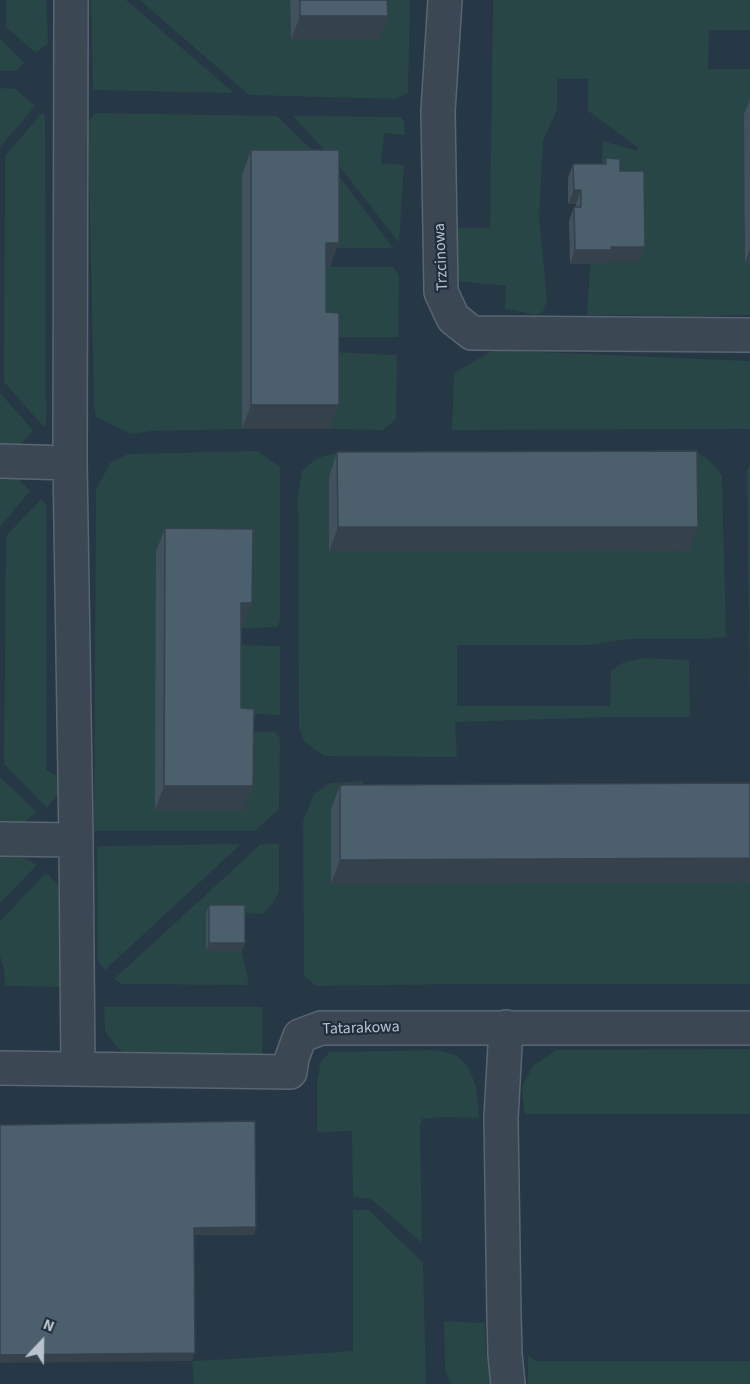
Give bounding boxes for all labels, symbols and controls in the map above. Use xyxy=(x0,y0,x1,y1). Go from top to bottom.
street label: Trzcinowa xyxy=(431,223,453,291)
street label: Tatarakowa xyxy=(322,1018,400,1040)
north arrow xyxy=(12,1312,72,1372)
text: N xyxy=(40,1313,58,1337)

